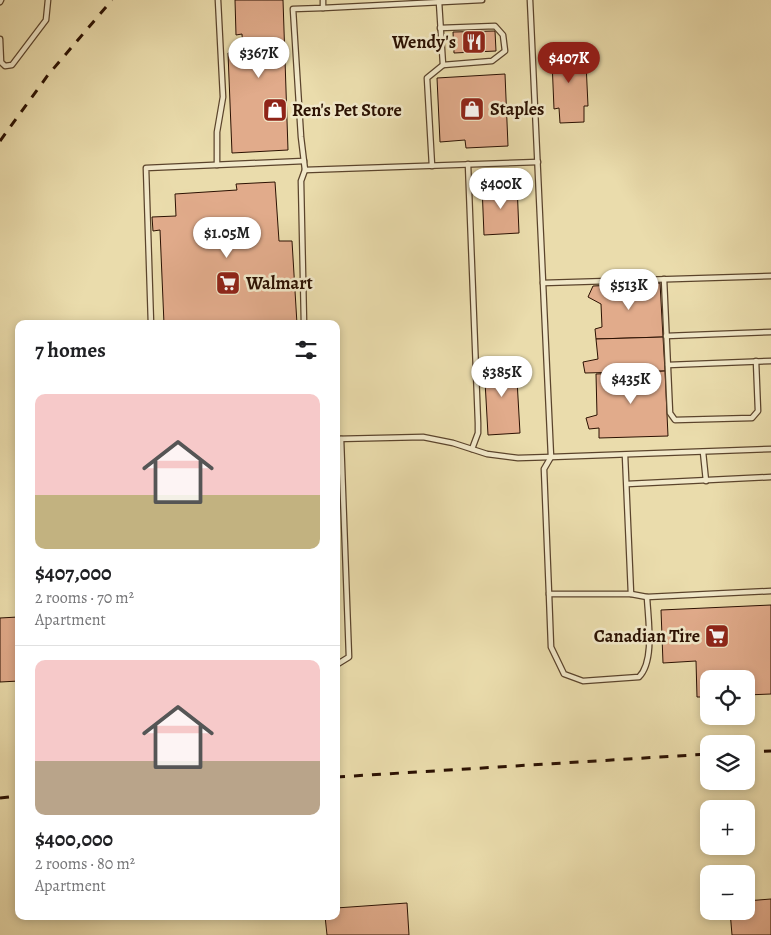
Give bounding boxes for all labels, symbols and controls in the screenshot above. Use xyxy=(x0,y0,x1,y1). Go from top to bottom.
restaurant icon: Wendy's xyxy=(461,29,487,55)
place label: Wendy's xyxy=(391,30,456,54)
pin: $367K xyxy=(224,36,294,79)
text: $367K xyxy=(239,42,279,64)
pin: $407K xyxy=(534,42,604,84)
text: $407K xyxy=(549,47,589,69)
shop icon: Staples xyxy=(459,96,485,122)
shop icon: Ren's Pet Store xyxy=(262,97,288,123)
place label: Staples xyxy=(490,97,544,121)
place label: Ren's Pet Store xyxy=(292,98,402,122)
pin: $400K xyxy=(466,168,536,210)
text: $400K xyxy=(480,173,522,195)
pin: $1.05M xyxy=(186,216,268,259)
text: $1.05M xyxy=(204,222,250,244)
pin: $513K xyxy=(594,268,664,311)
supermarket icon: Walmart xyxy=(215,270,241,296)
place label: Walmart xyxy=(245,271,313,295)
text: $513K xyxy=(610,274,648,296)
text: 7 homes xyxy=(35,336,106,364)
icon: filters xyxy=(292,336,320,364)
pin: $385K xyxy=(467,356,537,398)
text: $385K xyxy=(482,361,522,383)
pin: $435K xyxy=(596,362,666,405)
text: $435K xyxy=(611,368,651,390)
icon: home xyxy=(133,427,223,517)
text: $407,000 xyxy=(35,559,112,587)
text: 2 rooms · 70 m² xyxy=(35,587,134,609)
text: Apartment xyxy=(35,609,106,631)
supermarket icon: Canadian Tire xyxy=(704,623,730,649)
place label: Canadian Tire xyxy=(594,624,700,648)
map controls xyxy=(700,670,755,920)
button: locate xyxy=(700,670,755,725)
icon: home xyxy=(133,692,223,782)
button: layers xyxy=(700,735,755,790)
button: + xyxy=(700,800,755,855)
text: $400,000 xyxy=(35,825,113,853)
text: 2 rooms · 80 m² xyxy=(35,853,135,875)
button: − xyxy=(700,865,755,920)
text: Apartment xyxy=(35,875,106,897)

